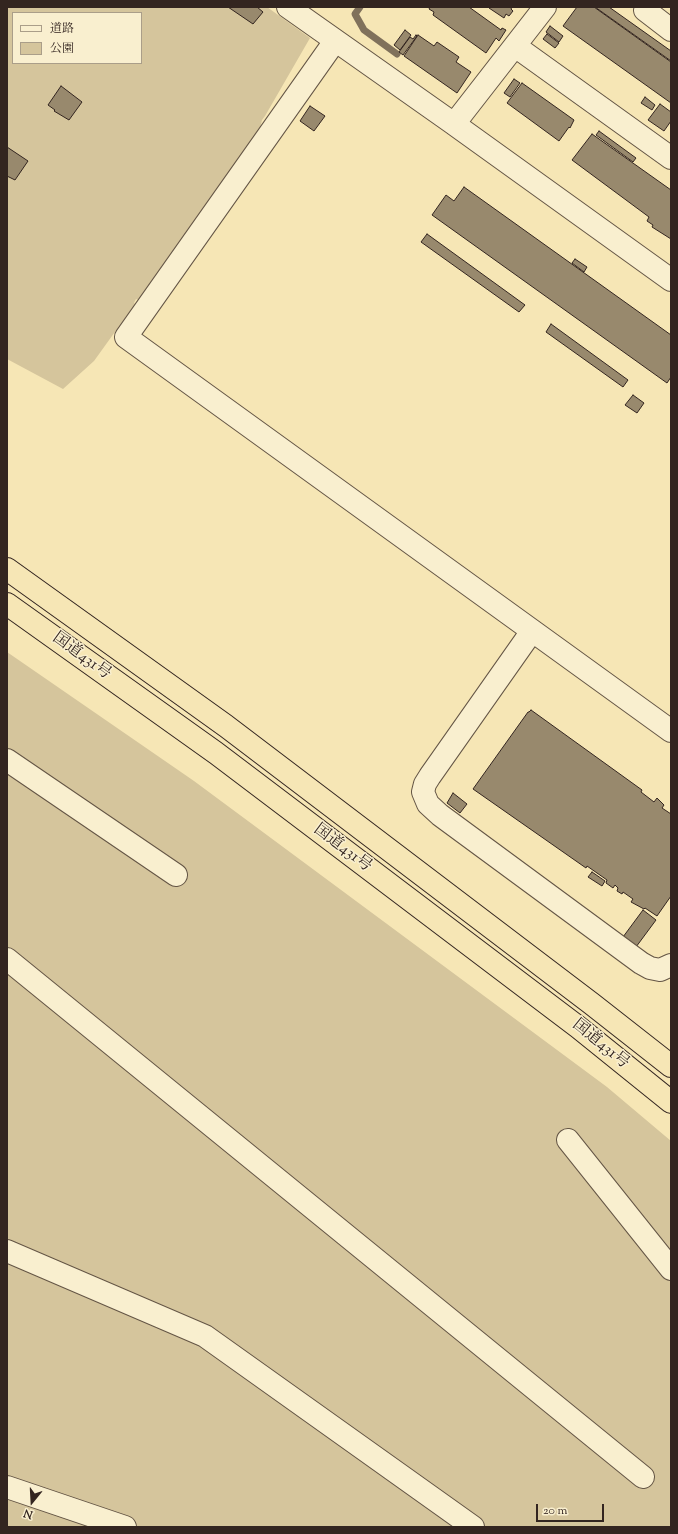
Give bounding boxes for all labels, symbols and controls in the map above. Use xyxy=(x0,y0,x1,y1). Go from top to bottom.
legend xyxy=(12,12,142,64)
text: 道路 xyxy=(50,20,74,38)
text: 公園 xyxy=(50,40,74,58)
street label: 国道431号 xyxy=(48,629,114,685)
street label: 国道431号 xyxy=(309,821,375,877)
street label: 国道431号 xyxy=(568,1016,632,1074)
north arrow xyxy=(12,1482,52,1522)
scale bar xyxy=(538,1496,606,1522)
text: 20 m xyxy=(543,1502,567,1520)
text: N xyxy=(22,1504,35,1522)

